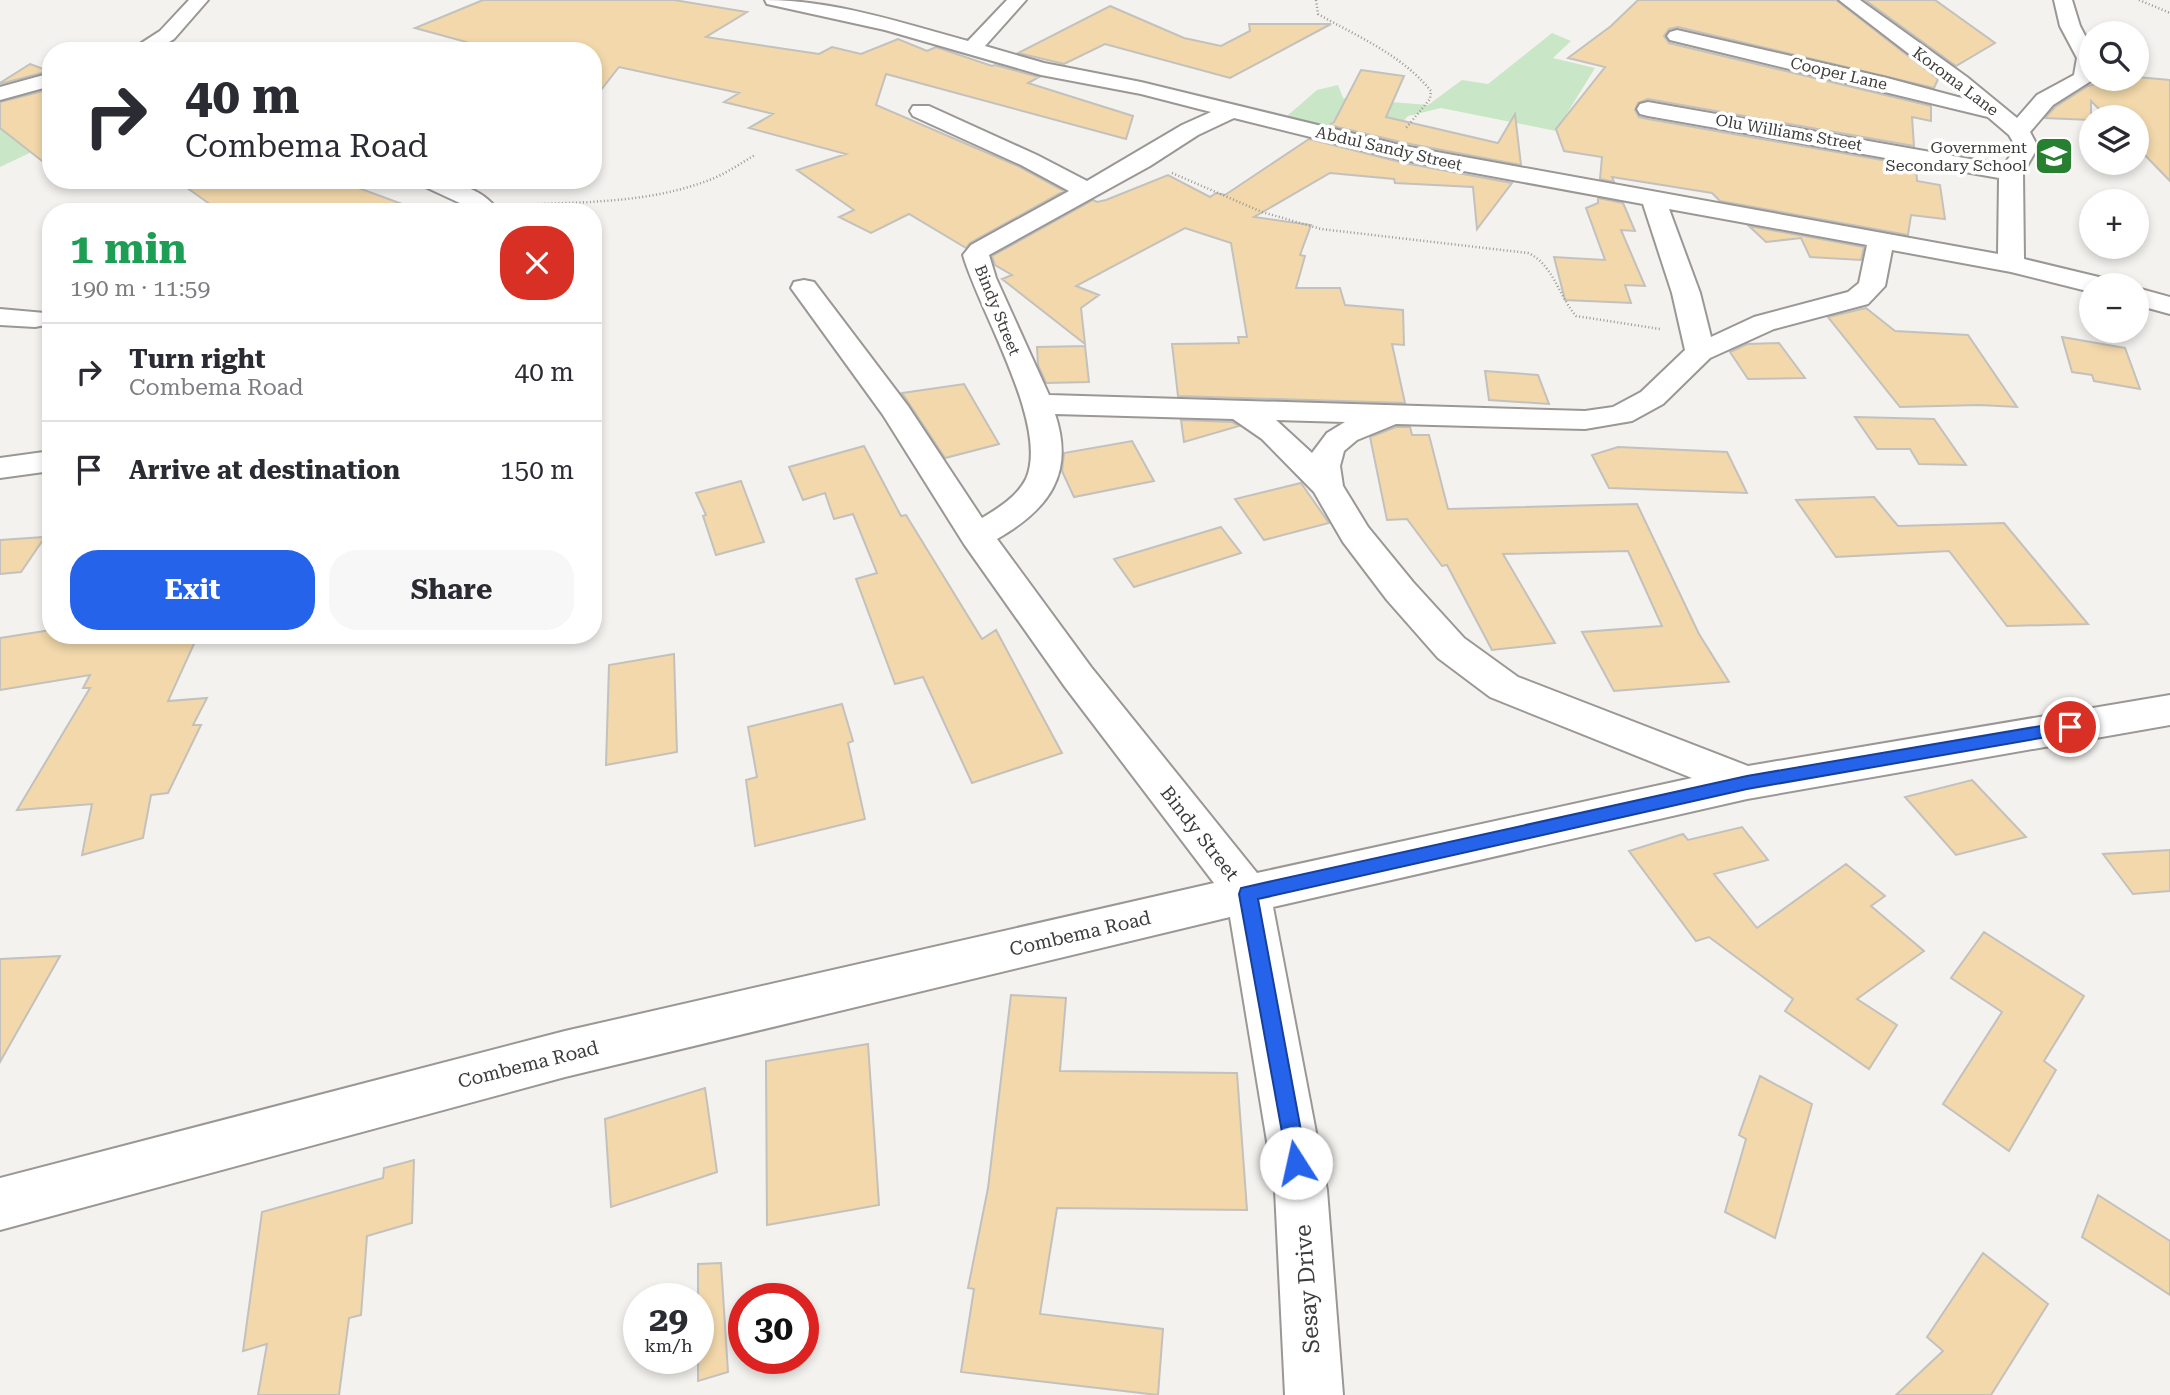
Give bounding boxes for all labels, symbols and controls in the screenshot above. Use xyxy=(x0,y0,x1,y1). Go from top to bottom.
map controls xyxy=(2079,21,2149,343)
button: search xyxy=(2079,21,2149,91)
street label: Koroma Lane xyxy=(1909,43,2003,120)
street label: Cooper Lane xyxy=(1789,53,1889,94)
text: 40 m xyxy=(185,68,300,125)
icon: right xyxy=(70,70,161,161)
button: layers xyxy=(2079,105,2149,175)
street label: Olu Williams Street xyxy=(1714,110,1864,155)
street label: Abdul Sandy Street xyxy=(1314,122,1464,175)
text: Combema Road xyxy=(185,127,428,165)
school or university icon: Government Secondary School xyxy=(2033,135,2075,177)
place label: Government Secondary School xyxy=(1885,138,2027,175)
button: + xyxy=(2079,189,2149,259)
text: 1 min xyxy=(70,224,187,273)
button: close xyxy=(500,226,574,300)
street label: Bindy Street xyxy=(971,262,1024,358)
button: − xyxy=(2079,273,2149,343)
text: 190 m · 11:59 xyxy=(70,275,210,302)
text: Turn right xyxy=(129,344,265,374)
icon: right xyxy=(70,353,108,391)
text: 40 m xyxy=(515,357,574,387)
text: Combema Road xyxy=(129,374,304,401)
icon: arrive xyxy=(70,451,108,489)
text: Arrive at destination xyxy=(129,455,400,485)
text: 150 m xyxy=(500,455,574,485)
button: Exit xyxy=(70,550,315,630)
button: Share xyxy=(329,550,574,630)
pin xyxy=(2040,697,2100,757)
icon: arrive xyxy=(2051,708,2089,746)
street label: Bindy Street xyxy=(1156,781,1244,885)
street label: Combema Road xyxy=(1007,906,1153,961)
street label: Combema Road xyxy=(455,1036,601,1093)
position arrow xyxy=(1259,1126,1333,1200)
street label: Sesay Drive xyxy=(1290,1223,1325,1354)
speed limit sign: 30 xyxy=(728,1283,819,1374)
text: 29 xyxy=(649,1299,688,1340)
text: km/h xyxy=(644,1335,693,1356)

